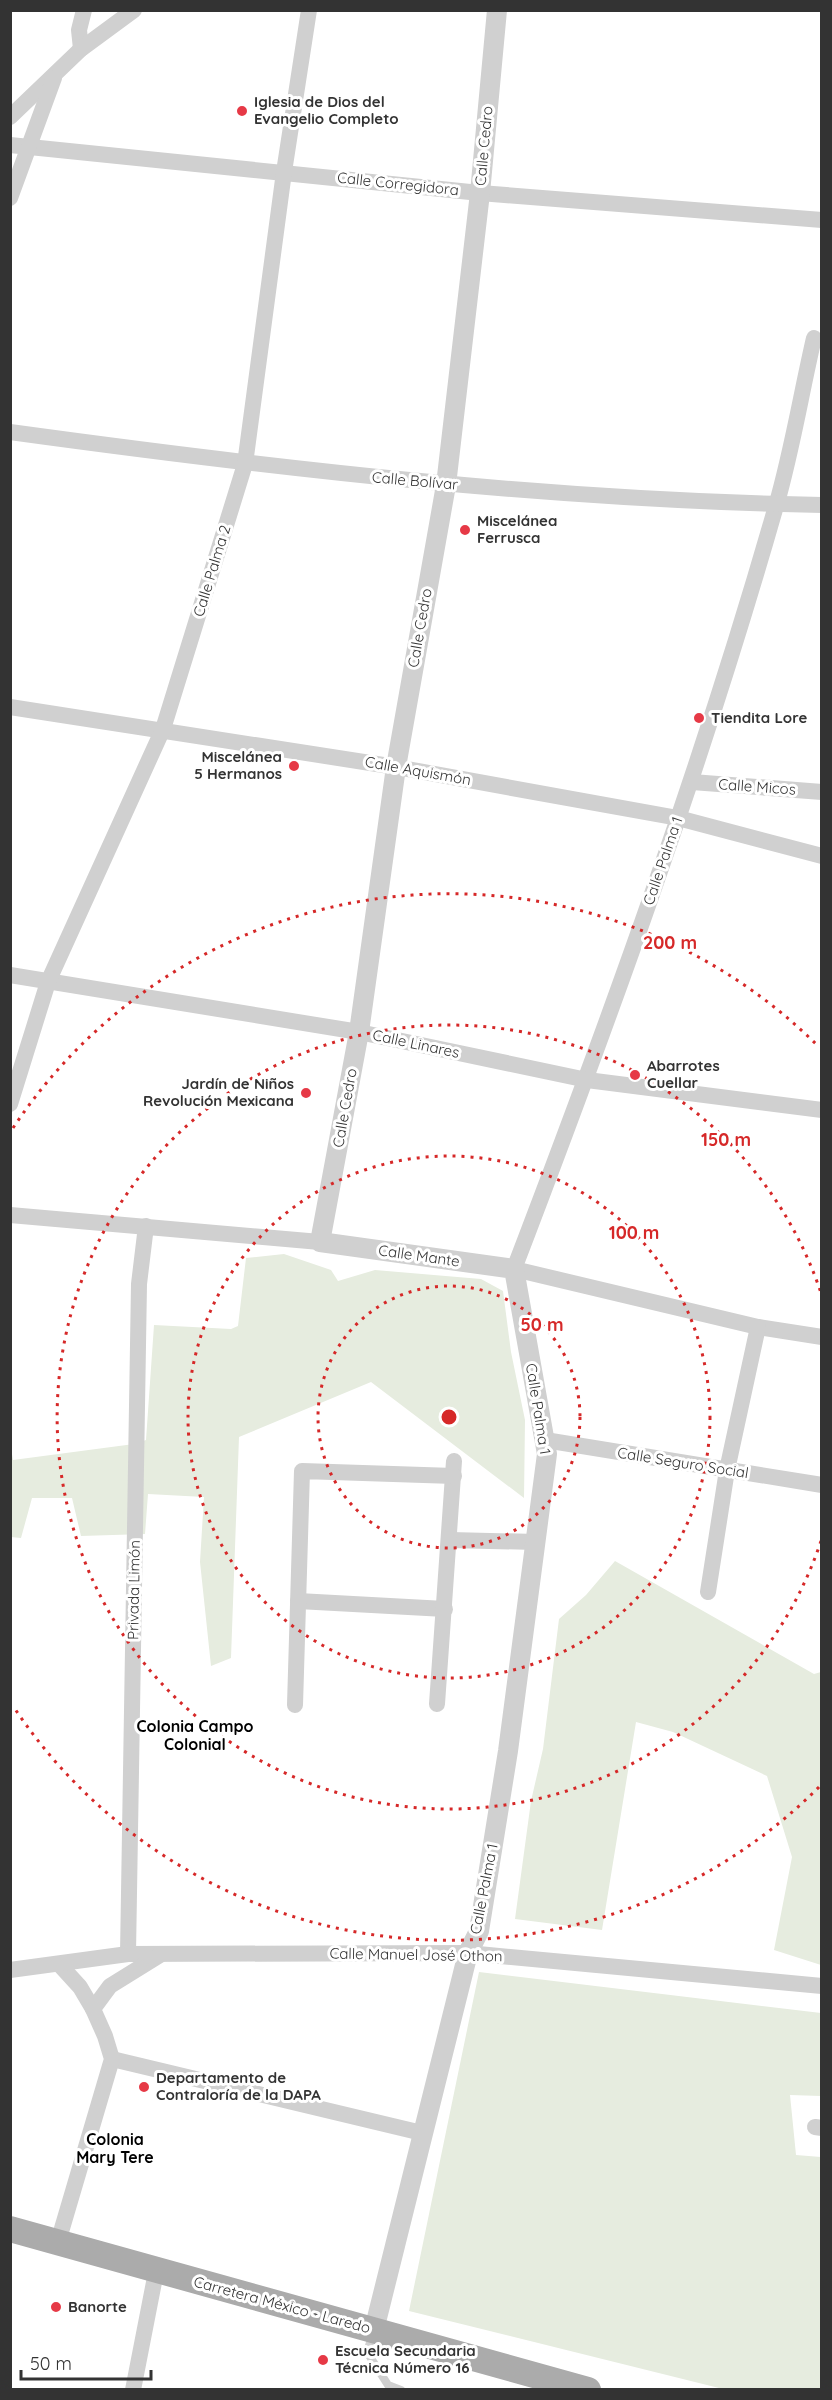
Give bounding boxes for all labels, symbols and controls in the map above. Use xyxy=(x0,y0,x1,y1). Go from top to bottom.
place label: Iglesia de Dios del Evangelio Completo xyxy=(254,92,399,128)
marker: Iglesia de Dios del Evangelio Completo xyxy=(235,104,249,118)
street label: Calle Cedro xyxy=(471,105,496,187)
street label: Calle Corregidora xyxy=(336,168,460,199)
street label: Calle Bolívar xyxy=(371,467,459,494)
place label: Miscelánea Ferrusca xyxy=(477,511,557,547)
street label: Calle Palma 2 xyxy=(189,523,234,619)
marker: Miscelánea Ferrusca xyxy=(458,523,472,537)
street label: Calle Cedro xyxy=(403,587,436,669)
place label: Tiendita Lore xyxy=(711,708,807,727)
marker: Tiendita Lore xyxy=(692,711,706,725)
place label: Miscelánea 5 Hermanos xyxy=(194,747,282,783)
street label: Calle Aquismón xyxy=(364,752,473,789)
marker: Miscelánea 5 Hermanos xyxy=(287,759,301,773)
street label: Calle Micos xyxy=(718,774,796,799)
street label: Calle Palma 1 xyxy=(639,814,686,907)
text: 200 m xyxy=(643,931,697,954)
street label: Calle Linares xyxy=(371,1025,461,1062)
place label: Abarrotes Cuellar xyxy=(647,1056,720,1092)
street label: Calle Cedro xyxy=(328,1067,361,1149)
marker: Abarrotes Cuellar xyxy=(628,1068,642,1082)
place label: Jardín de Niños Revolución Mexicana xyxy=(143,1074,294,1110)
marker: Jardín de Niños Revolución Mexicana xyxy=(299,1086,313,1100)
text: 150 m xyxy=(701,1128,751,1151)
text: 100 m xyxy=(609,1221,659,1244)
street label: Calle Mante xyxy=(377,1240,461,1271)
text: 50 m xyxy=(520,1313,564,1336)
street label: Calle Palma 1 xyxy=(522,1362,555,1456)
centre of rings xyxy=(439,1407,459,1427)
street label: Calle Seguro Social xyxy=(616,1443,750,1482)
street label: Privada Limón xyxy=(123,1540,144,1640)
district label: Colonia Campo Colonial xyxy=(137,1716,253,1754)
street label: Calle Palma 1 xyxy=(465,1842,502,1936)
street label: Calle Manuel José Othon xyxy=(329,1943,503,1966)
place label: Departamento de Contraloría de la DAPA xyxy=(156,2068,321,2104)
marker: Departamento de Contraloría de la DAPA xyxy=(137,2080,151,2094)
district label: Colonia Mary Tere xyxy=(76,2129,154,2167)
street label: Carretera México - Laredo xyxy=(192,2272,373,2337)
place label: Banorte xyxy=(68,2297,127,2316)
marker: Banorte xyxy=(49,2300,63,2314)
place label: Escuela Secundaria Técnica Número 16 xyxy=(335,2341,476,2377)
scale bar xyxy=(21,2343,152,2381)
text: 50 m xyxy=(30,2352,72,2375)
marker: Escuela Secundaria Técnica Número 16 xyxy=(316,2353,330,2367)

